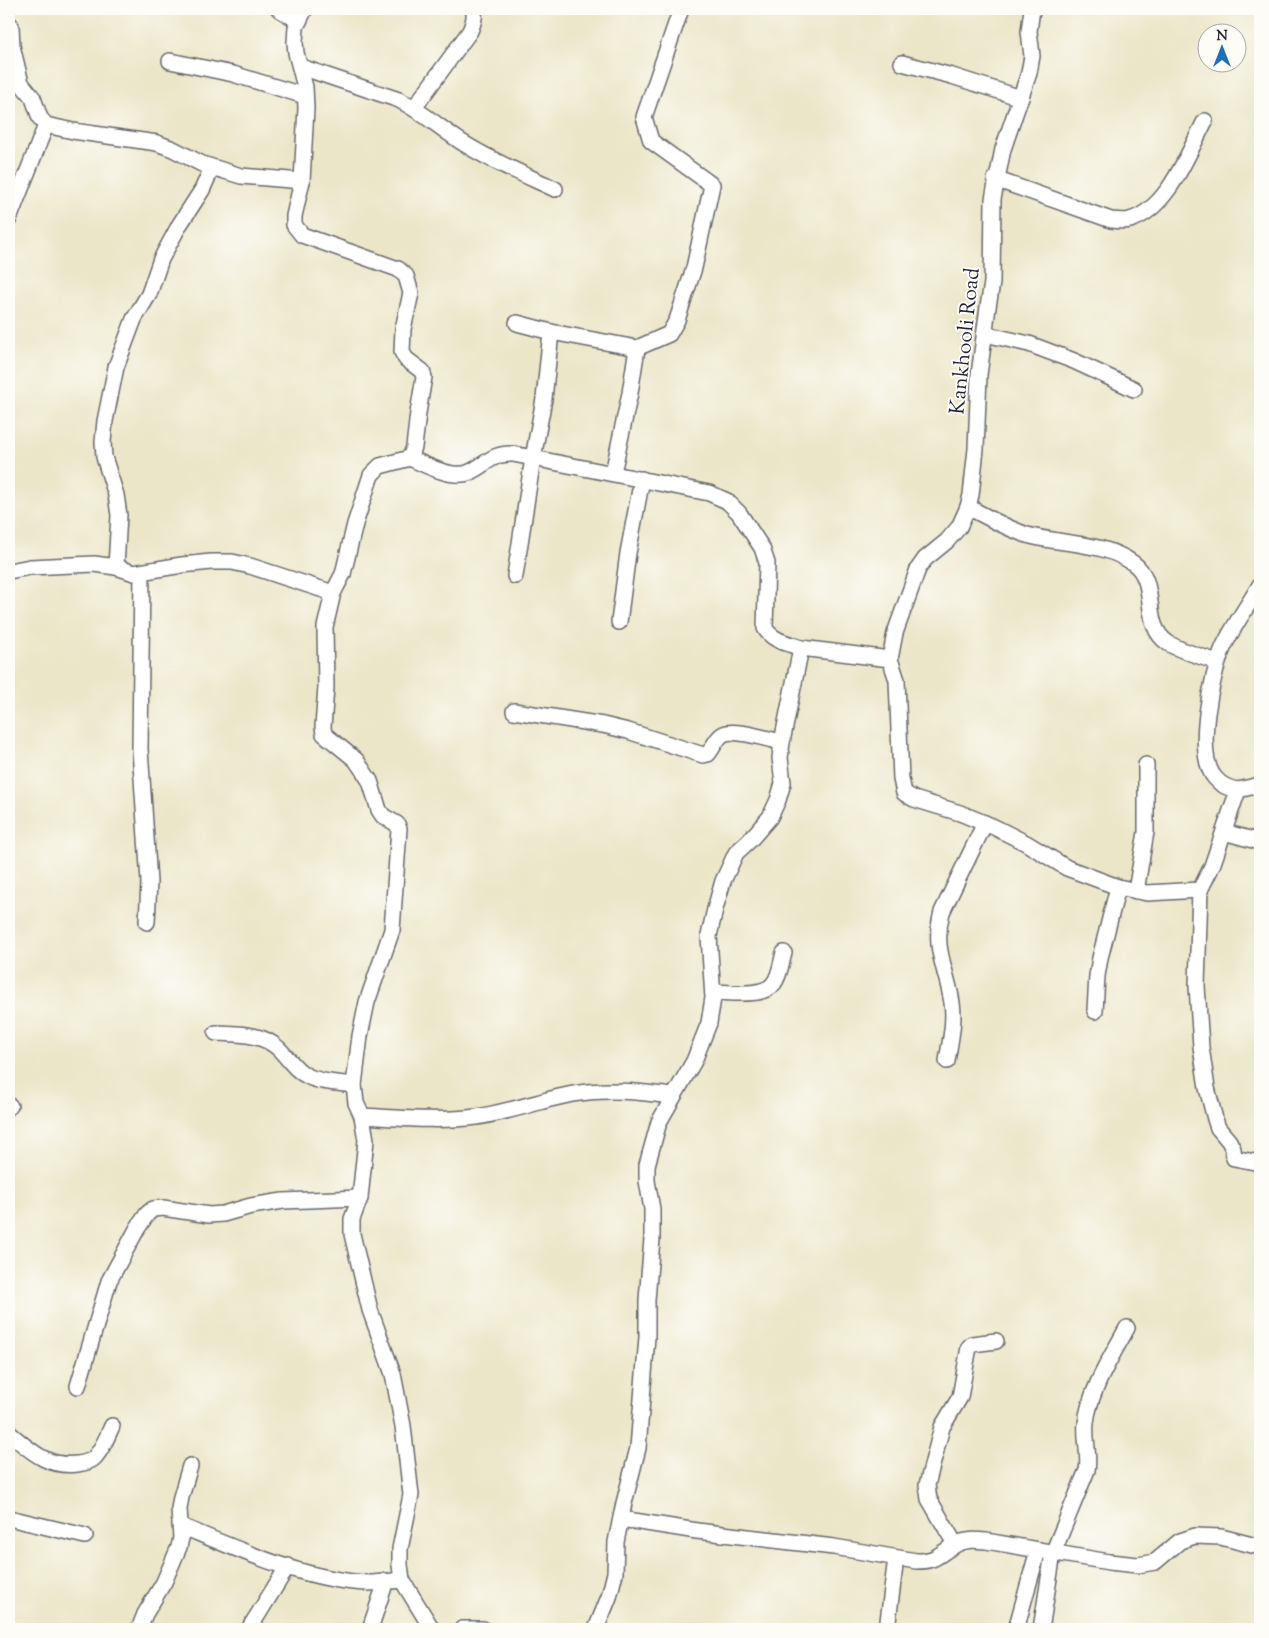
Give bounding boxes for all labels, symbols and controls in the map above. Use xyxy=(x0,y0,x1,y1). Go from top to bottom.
north arrow xyxy=(1196,22,1246,72)
text: N xyxy=(1216,27,1228,47)
street label: Kankhooli Road xyxy=(943,266,989,416)

